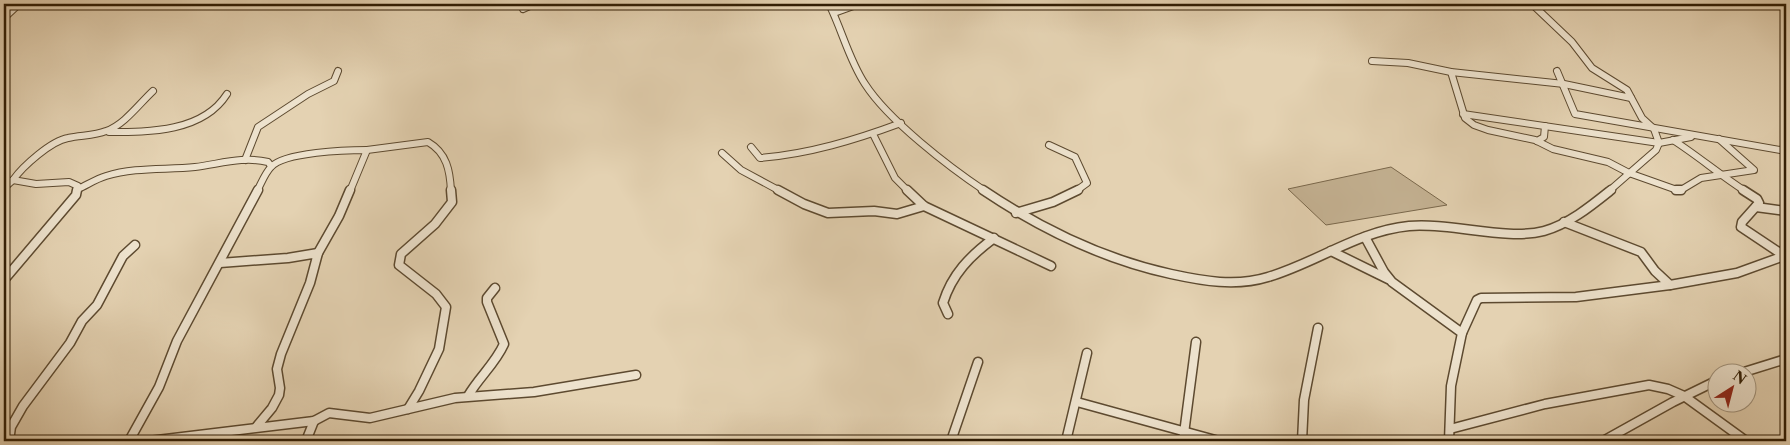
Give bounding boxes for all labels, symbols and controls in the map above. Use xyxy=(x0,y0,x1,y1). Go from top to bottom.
north arrow xyxy=(1708,362,1758,412)
text: N xyxy=(1729,367,1750,388)

